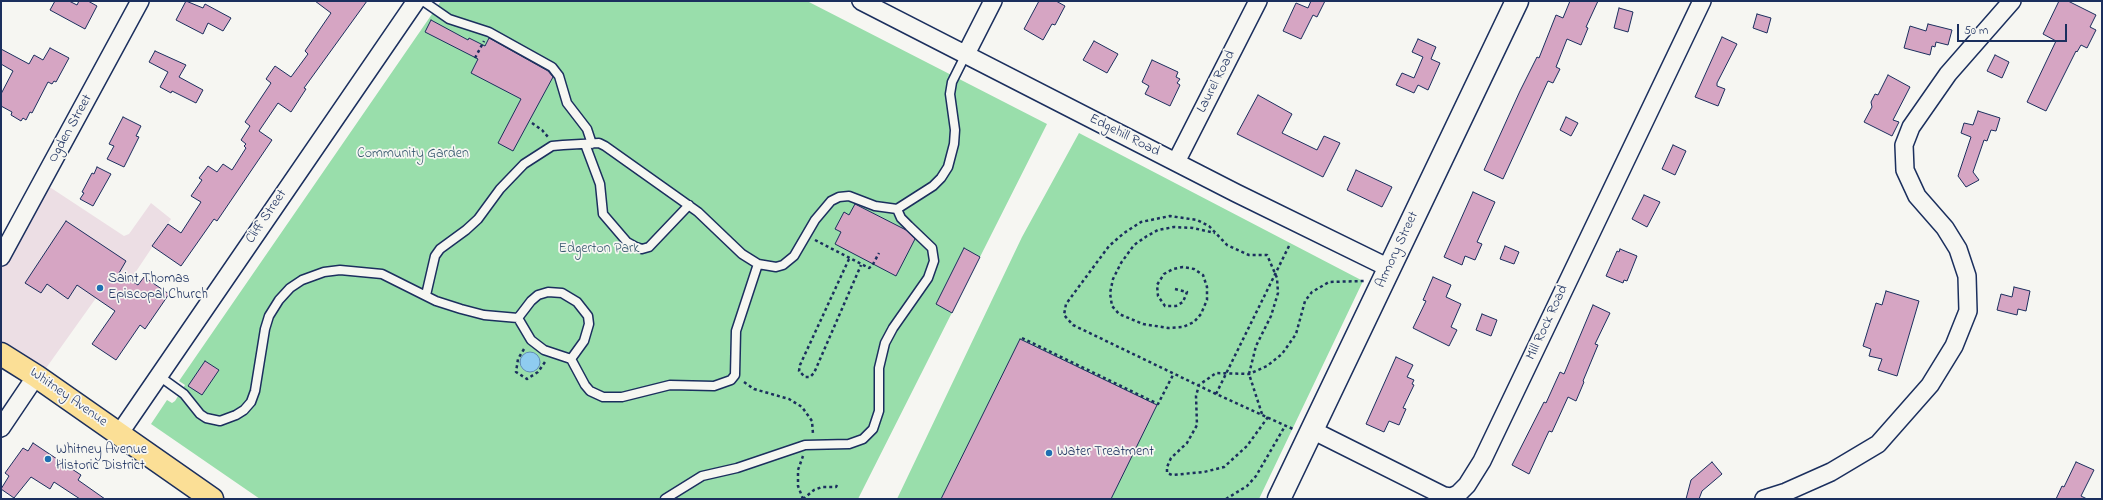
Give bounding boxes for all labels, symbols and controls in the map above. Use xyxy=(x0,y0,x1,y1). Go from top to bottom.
scale bar xyxy=(1959,16,2069,42)
text: 50 m xyxy=(1964,22,1988,40)
street label: Laurel Road xyxy=(1194,48,1240,116)
street label: Ogden Street xyxy=(45,92,97,166)
street label: Edgehill Road xyxy=(1086,111,1162,161)
park label: Community Garden xyxy=(357,147,469,163)
street label: Cliff Street xyxy=(243,187,291,247)
street label: Armory Street xyxy=(1373,209,1423,291)
park label: Edgerton Park xyxy=(559,242,639,258)
place label: Saint Thomas Episcopal Church xyxy=(108,272,208,304)
marker: Saint Thomas Episcopal Church xyxy=(95,283,105,293)
street label: Mill Rock Road xyxy=(1523,283,1573,363)
street label: Whitney Avenue xyxy=(26,365,110,431)
place label: Whitney Avenue Historic District xyxy=(56,443,147,476)
place label: Water Treatment xyxy=(1057,445,1154,461)
marker: Water Treatment xyxy=(1044,448,1054,458)
marker: Whitney Avenue Historic District xyxy=(43,454,53,464)

